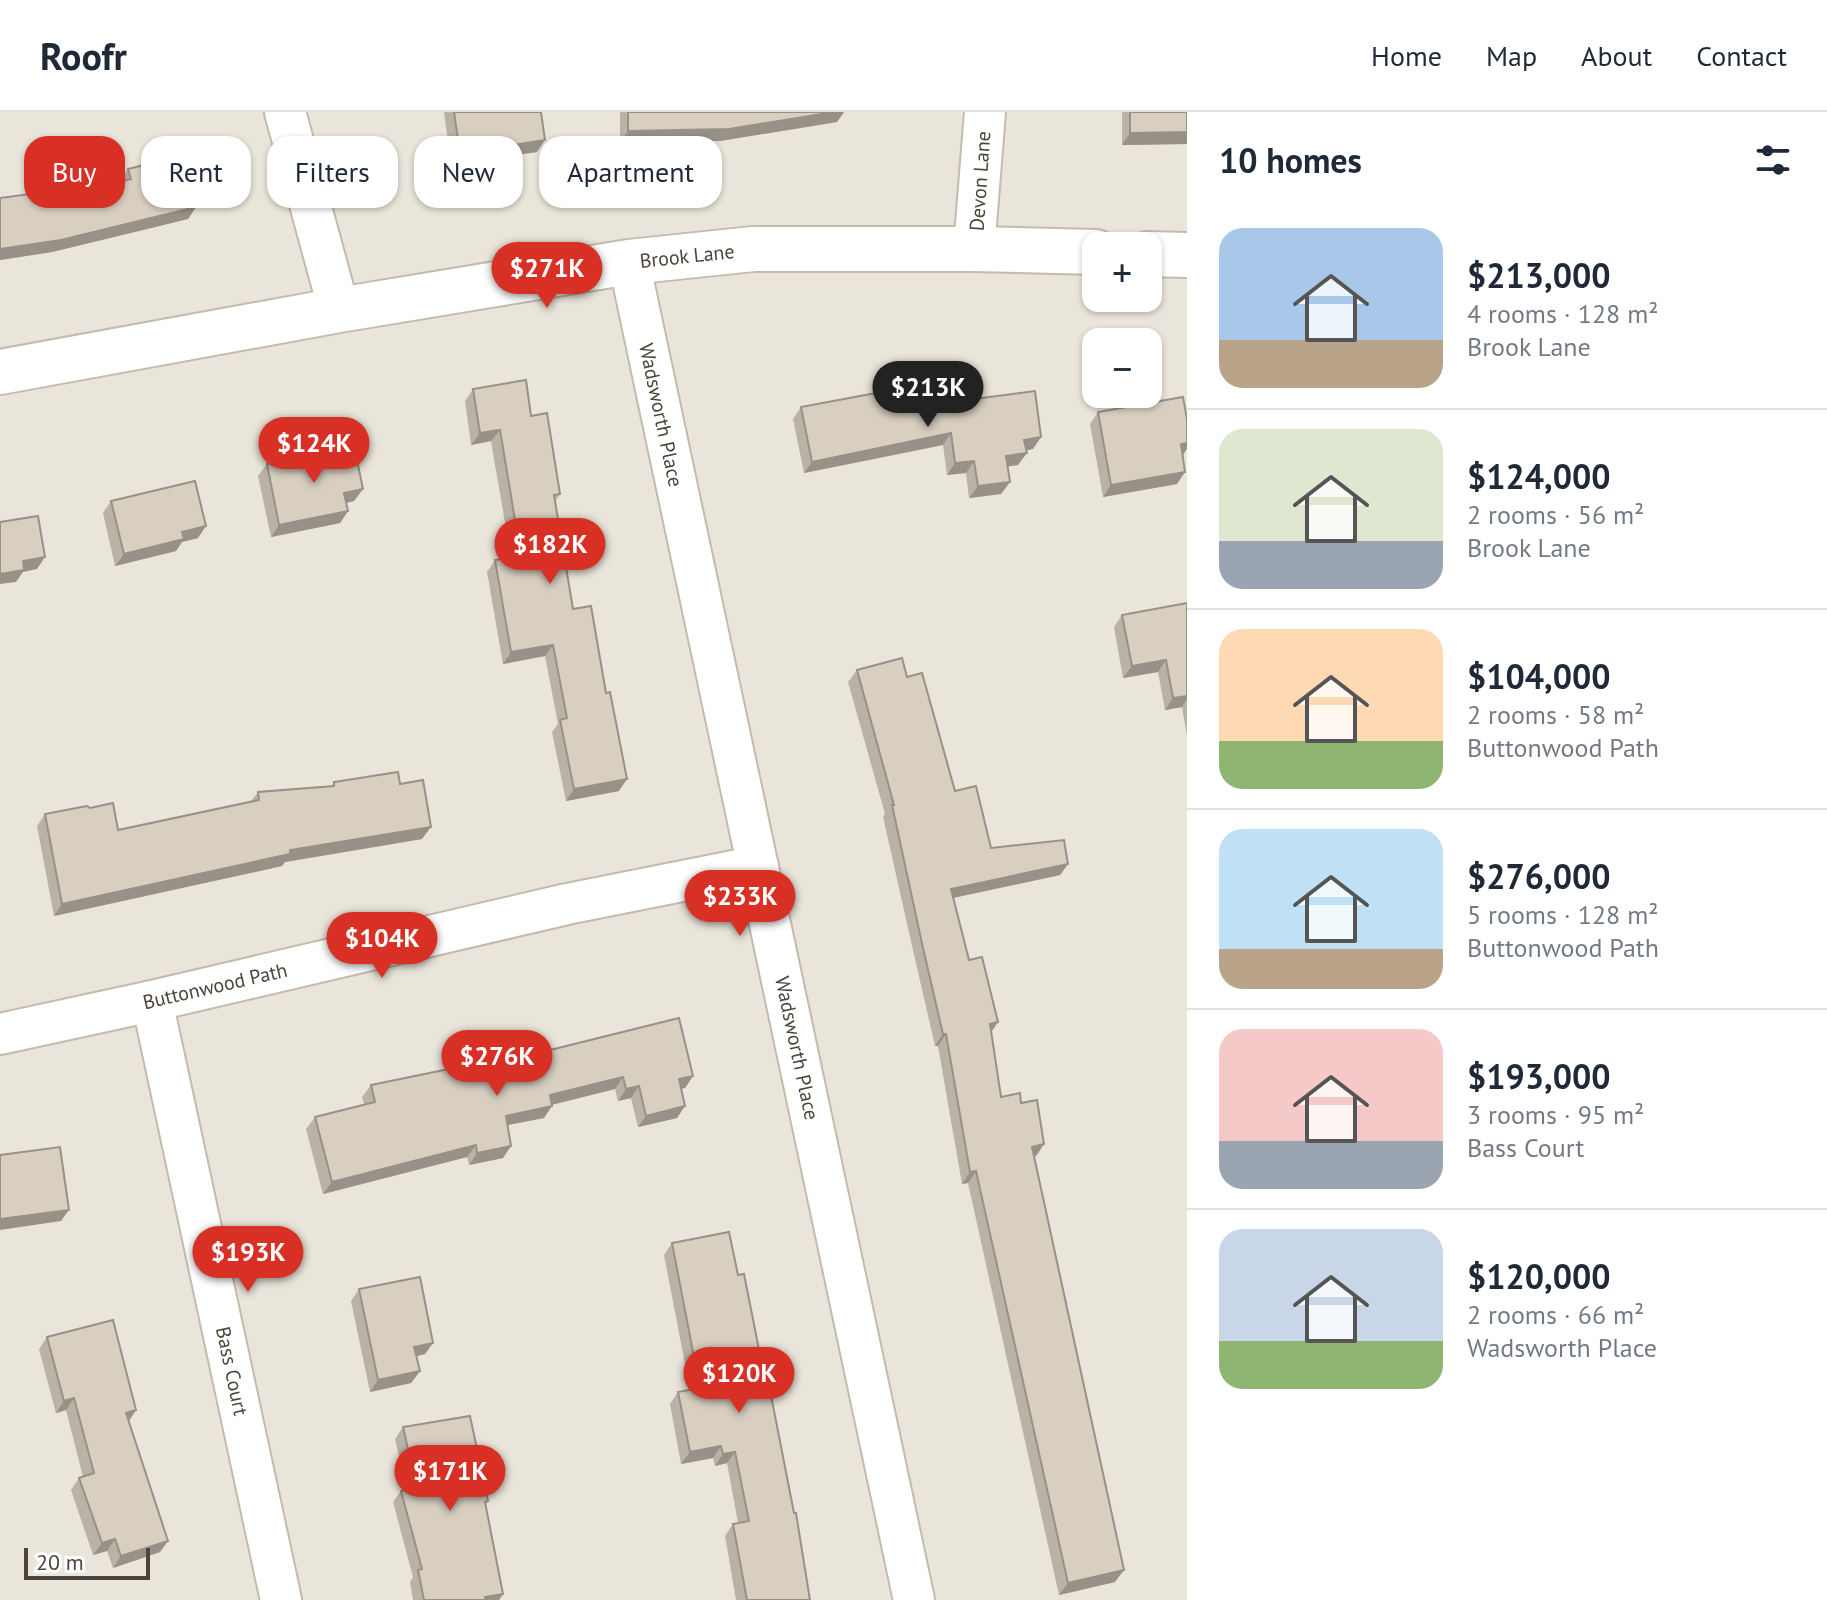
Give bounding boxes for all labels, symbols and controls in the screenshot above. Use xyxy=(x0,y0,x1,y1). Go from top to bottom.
text: Roofr xyxy=(40,31,127,80)
text: Home xyxy=(1371,37,1442,74)
text: Map xyxy=(1486,37,1537,74)
text: About xyxy=(1581,37,1652,74)
text: Contact xyxy=(1696,37,1787,74)
street label: Devon Lane xyxy=(964,130,996,232)
chip: Buy xyxy=(24,136,125,208)
chip: Rent xyxy=(141,136,251,208)
chip: Filters xyxy=(267,136,398,208)
chip: New xyxy=(414,136,523,208)
chip: Apartment xyxy=(539,136,722,208)
text: 10 homes xyxy=(1219,138,1362,182)
icon: filters xyxy=(1751,138,1795,182)
map controls xyxy=(1082,232,1162,408)
button: + xyxy=(1082,232,1162,312)
street label: Brook Lane xyxy=(638,238,736,274)
pin: $271K xyxy=(491,242,603,310)
text: $271K xyxy=(509,251,585,284)
text: $213,000 xyxy=(1467,253,1611,297)
icon: home xyxy=(1283,260,1379,356)
text: 4 rooms · 128 m² xyxy=(1467,297,1659,330)
button: − xyxy=(1082,328,1162,408)
text: Brook Lane xyxy=(1467,330,1591,363)
street label: Wadsworth Place xyxy=(633,341,689,489)
pin: $213K xyxy=(872,361,984,429)
text: $213K xyxy=(890,370,966,403)
pin: $124K xyxy=(258,417,370,485)
text: $124K xyxy=(276,426,352,459)
text: $124,000 xyxy=(1467,454,1611,498)
icon: home xyxy=(1283,461,1379,557)
text: 2 rooms · 56 m² xyxy=(1467,498,1644,531)
pin: $182K xyxy=(494,518,606,586)
text: $182K xyxy=(512,527,588,560)
text: Brook Lane xyxy=(1467,531,1591,564)
text: $104,000 xyxy=(1467,654,1611,698)
icon: home xyxy=(1283,661,1379,757)
text: 2 rooms · 58 m² xyxy=(1467,698,1644,731)
text: Buttonwood Path xyxy=(1467,731,1659,764)
text: $276,000 xyxy=(1467,854,1611,898)
icon: home xyxy=(1283,861,1379,957)
pin: $233K xyxy=(684,870,796,938)
text: $233K xyxy=(702,879,778,912)
text: 5 rooms · 128 m² xyxy=(1467,898,1659,931)
pin: $104K xyxy=(326,912,438,980)
text: $104K xyxy=(344,921,420,954)
text: Buttonwood Path xyxy=(1467,931,1659,964)
street label: Buttonwood Path xyxy=(140,957,290,1015)
street label: Wadsworth Place xyxy=(769,974,825,1122)
pin: $276K xyxy=(441,1030,553,1098)
text: $276K xyxy=(459,1039,535,1072)
text: $193,000 xyxy=(1467,1054,1611,1098)
icon: home xyxy=(1283,1061,1379,1157)
text: 3 rooms · 95 m² xyxy=(1467,1098,1644,1131)
text: Bass Court xyxy=(1467,1131,1584,1164)
pin: $193K xyxy=(192,1226,304,1294)
text: $193K xyxy=(210,1235,286,1268)
text: $120,000 xyxy=(1467,1254,1611,1298)
icon: home xyxy=(1283,1261,1379,1357)
text: 2 rooms · 66 m² xyxy=(1467,1298,1644,1331)
street label: Bass Court xyxy=(210,1324,254,1418)
text: Wadsworth Place xyxy=(1467,1331,1657,1364)
pin: $120K xyxy=(683,1347,795,1415)
text: $120K xyxy=(701,1356,777,1389)
pin: $171K xyxy=(394,1445,506,1513)
text: $171K xyxy=(412,1454,488,1487)
scale bar xyxy=(24,1544,150,1580)
text: 20 m xyxy=(36,1548,84,1576)

